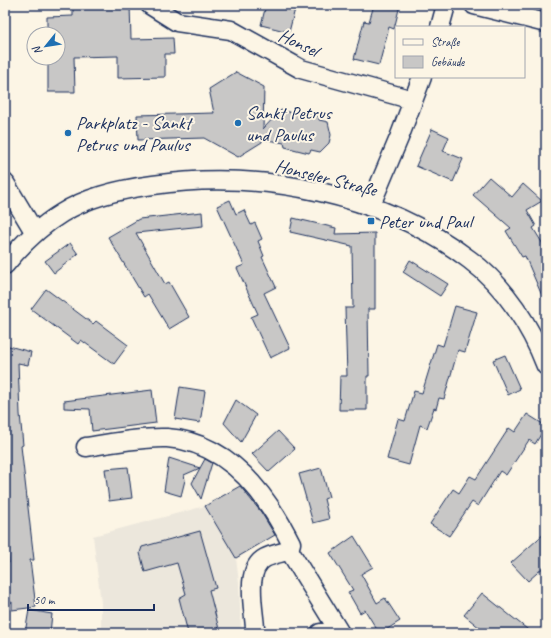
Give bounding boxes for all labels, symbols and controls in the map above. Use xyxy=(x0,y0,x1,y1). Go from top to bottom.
street label: Honsel xyxy=(275,23,326,64)
north arrow xyxy=(26,26,66,66)
legend xyxy=(395,26,525,78)
text: Straße xyxy=(431,34,460,50)
text: N xyxy=(28,43,45,57)
text: Gebäude xyxy=(431,54,465,70)
place label: Sankt Petrus und Paulus xyxy=(246,101,333,147)
place label: Parkplatz - Sankt Petrus und Paulus xyxy=(76,111,194,157)
marker: Sankt Petrus und Paulus xyxy=(233,118,243,128)
marker: Parkplatz - Sankt Petrus und Paulus xyxy=(63,128,73,138)
street label: Honseler Straße xyxy=(272,154,381,203)
place label: Peter und Paul xyxy=(379,210,476,234)
marker: Peter und Paul xyxy=(366,216,376,226)
scale bar xyxy=(28,586,154,612)
text: 50 m xyxy=(34,592,56,608)

